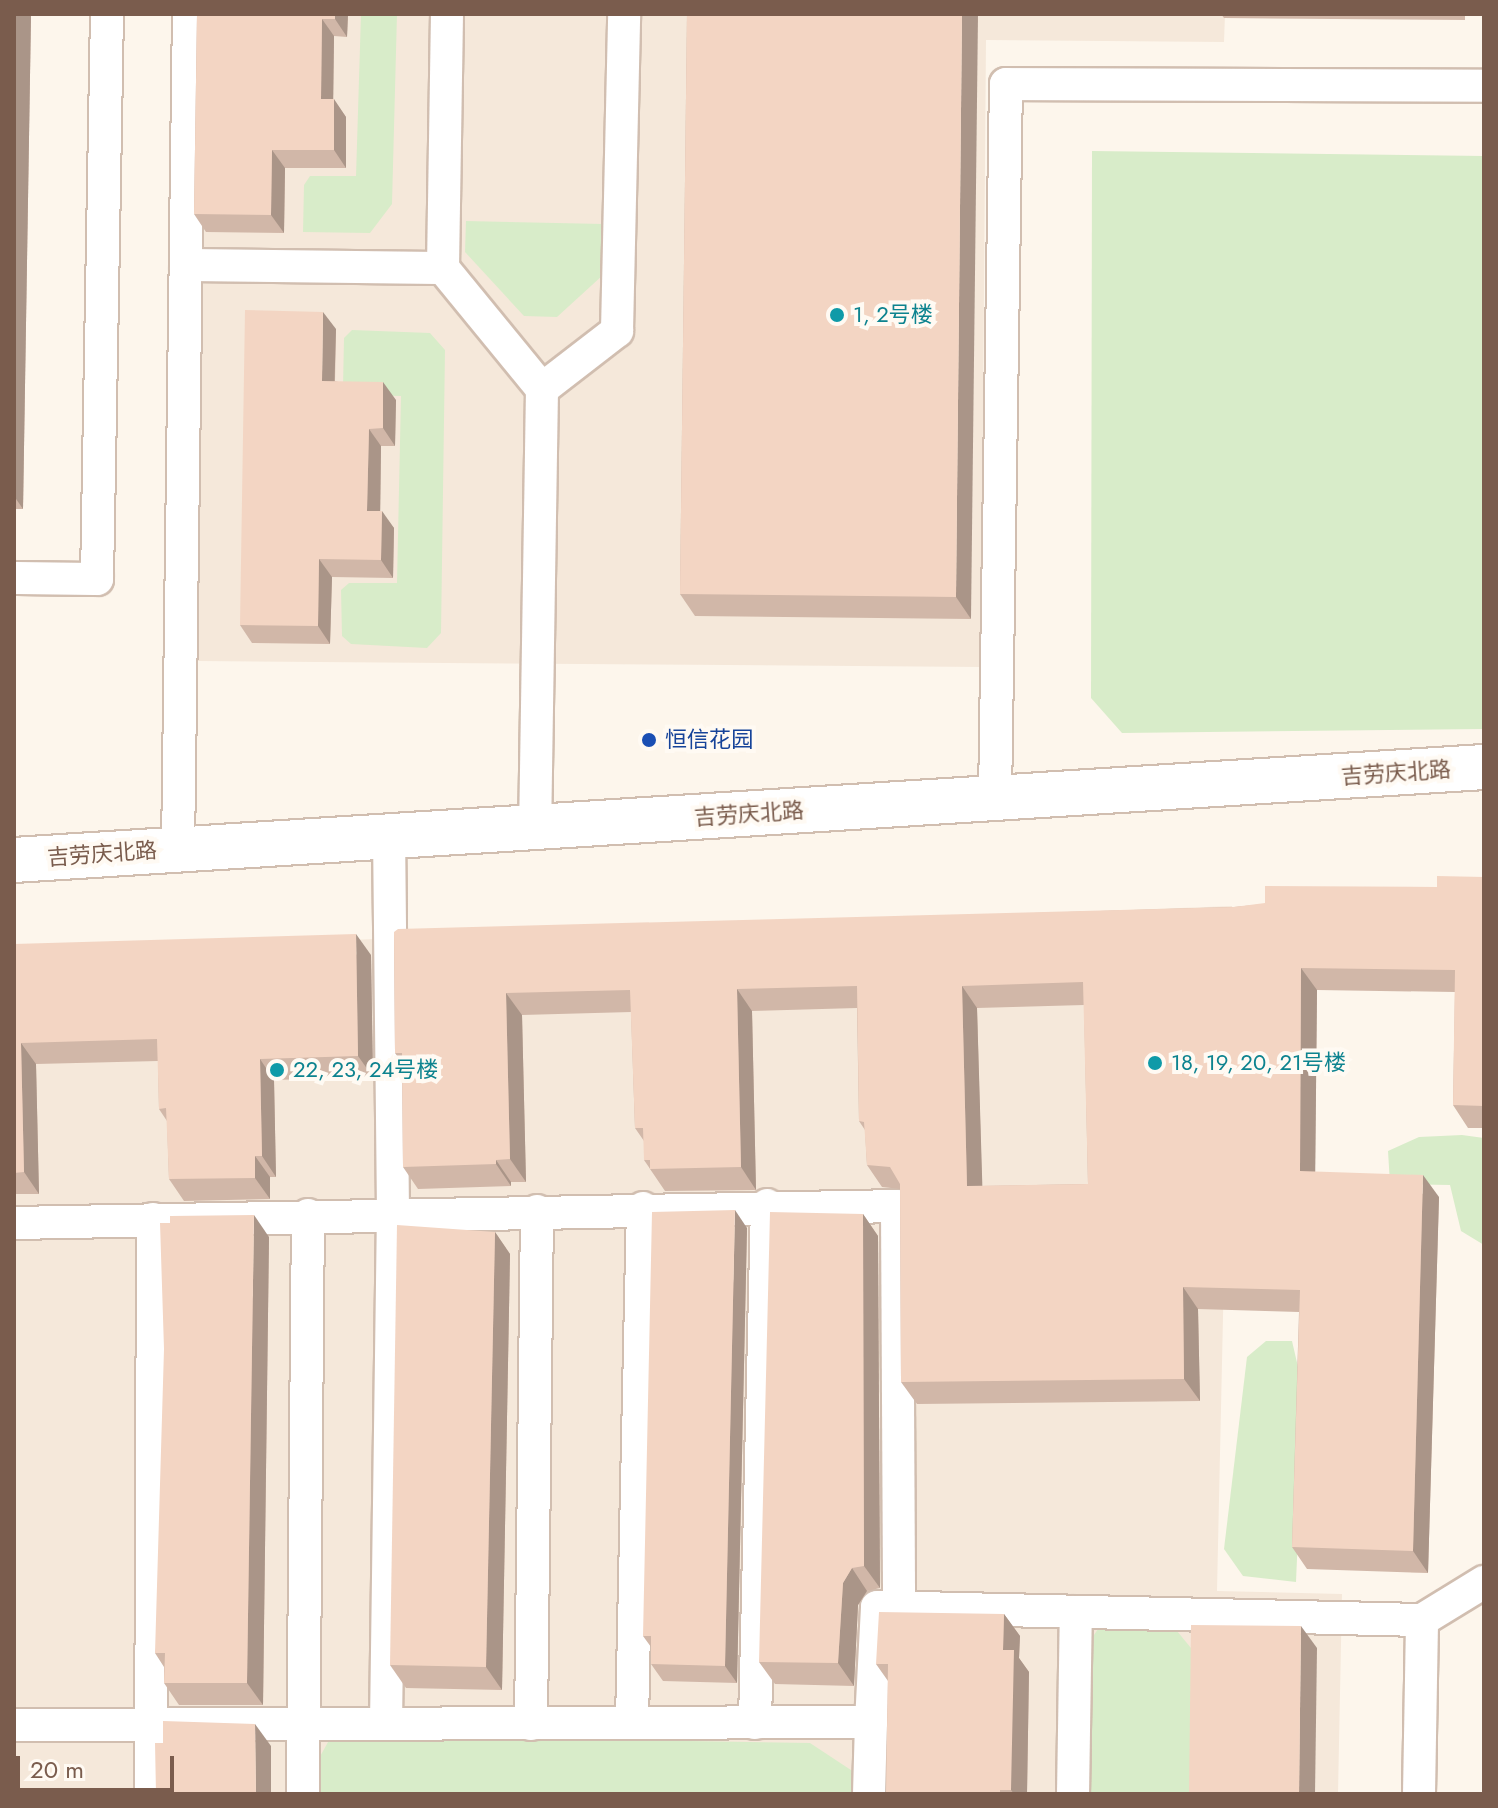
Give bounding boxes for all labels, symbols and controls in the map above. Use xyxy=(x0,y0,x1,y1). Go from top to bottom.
place label: 1, 2号楼 xyxy=(853,302,933,328)
marker: 1, 2号楼 xyxy=(828,306,846,324)
place label: 恒信花园 xyxy=(665,727,753,753)
marker: 恒信花园 xyxy=(640,731,658,749)
street label: 吉劳庆北路 xyxy=(1340,756,1452,790)
street label: 吉劳庆北路 xyxy=(693,797,805,831)
street label: 吉劳庆北路 xyxy=(46,837,158,871)
place label: 18, 19, 20, 21号楼 xyxy=(1171,1050,1346,1076)
marker: 18, 19, 20, 21号楼 xyxy=(1146,1054,1164,1072)
place label: 22, 23, 24号楼 xyxy=(293,1057,438,1083)
marker: 22, 23, 24号楼 xyxy=(268,1061,286,1079)
scale bar xyxy=(20,1740,178,1790)
text: 20 m xyxy=(30,1752,84,1787)

